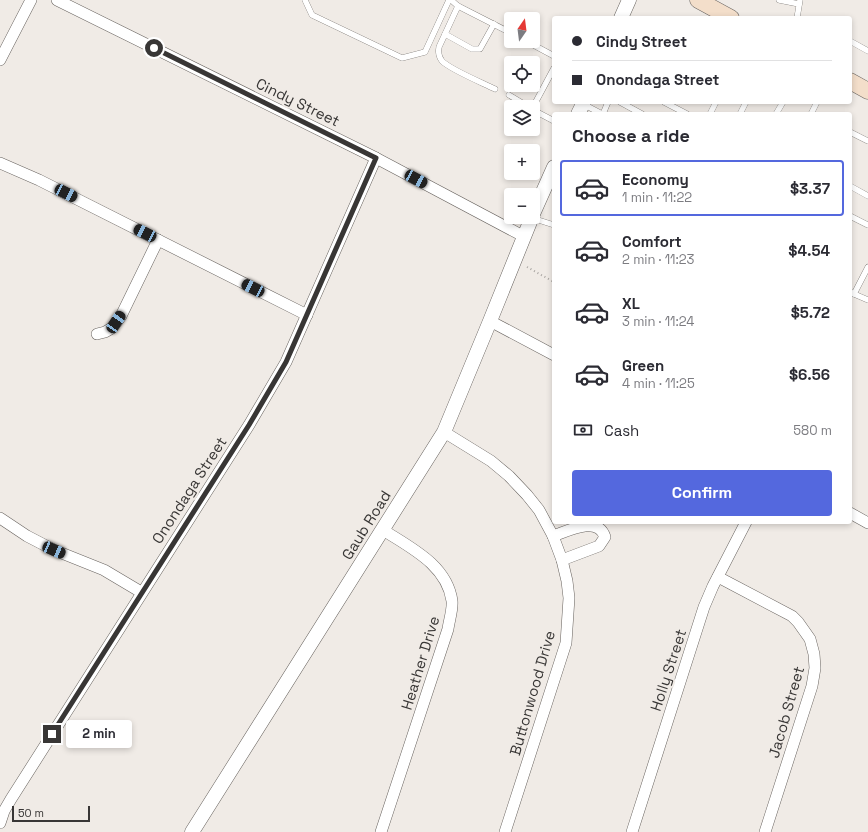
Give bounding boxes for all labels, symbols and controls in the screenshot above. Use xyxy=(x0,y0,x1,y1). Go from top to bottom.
north arrow xyxy=(504,12,540,48)
map controls xyxy=(504,12,540,224)
text: Cindy Street xyxy=(596,32,687,51)
route start xyxy=(145,39,163,57)
button: locate xyxy=(504,56,540,92)
text: Onondaga Street xyxy=(596,70,719,89)
street label: Cindy Street xyxy=(253,74,343,131)
button: layers xyxy=(504,100,540,136)
text: Choose a ride xyxy=(572,124,690,147)
button: + xyxy=(504,144,540,180)
car xyxy=(403,168,429,190)
icon: car xyxy=(574,170,610,206)
text: Economy xyxy=(622,170,689,189)
text: $3.37 xyxy=(790,179,830,198)
car xyxy=(53,182,79,204)
button: − xyxy=(504,188,540,224)
text: 1 min · 11:22 xyxy=(622,189,692,206)
car xyxy=(132,222,158,244)
icon: car xyxy=(574,232,610,268)
text: Comfort xyxy=(622,232,682,251)
text: $4.54 xyxy=(788,241,830,260)
text: 2 min · 11:23 xyxy=(622,251,694,268)
car xyxy=(240,277,266,299)
icon: car xyxy=(574,294,610,330)
text: XL xyxy=(622,294,640,313)
text: $5.72 xyxy=(791,303,830,322)
car xyxy=(104,309,128,335)
text: 3 min · 11:24 xyxy=(622,313,694,330)
icon: car xyxy=(574,356,610,392)
text: Green xyxy=(622,356,664,375)
text: $6.56 xyxy=(789,365,830,384)
text: 4 min · 11:25 xyxy=(622,375,695,392)
icon: cash xyxy=(572,419,594,441)
text: Cash xyxy=(604,421,639,440)
text: 580 m xyxy=(793,422,832,439)
street label: Onondaga Street xyxy=(147,433,231,547)
button: Confirm xyxy=(572,470,832,516)
street label: Gaub Road xyxy=(337,487,395,563)
car xyxy=(41,540,67,560)
street label: Heather Drive xyxy=(397,614,443,712)
street label: Holly Street xyxy=(646,626,690,714)
street label: Buttonwood Drive xyxy=(505,628,559,758)
street label: Jacob Street xyxy=(764,664,808,760)
callout: 2 min xyxy=(66,720,132,748)
route end xyxy=(43,725,61,743)
text: 2 min xyxy=(82,725,116,742)
scale bar xyxy=(12,804,90,823)
text: 50 m xyxy=(18,806,44,820)

